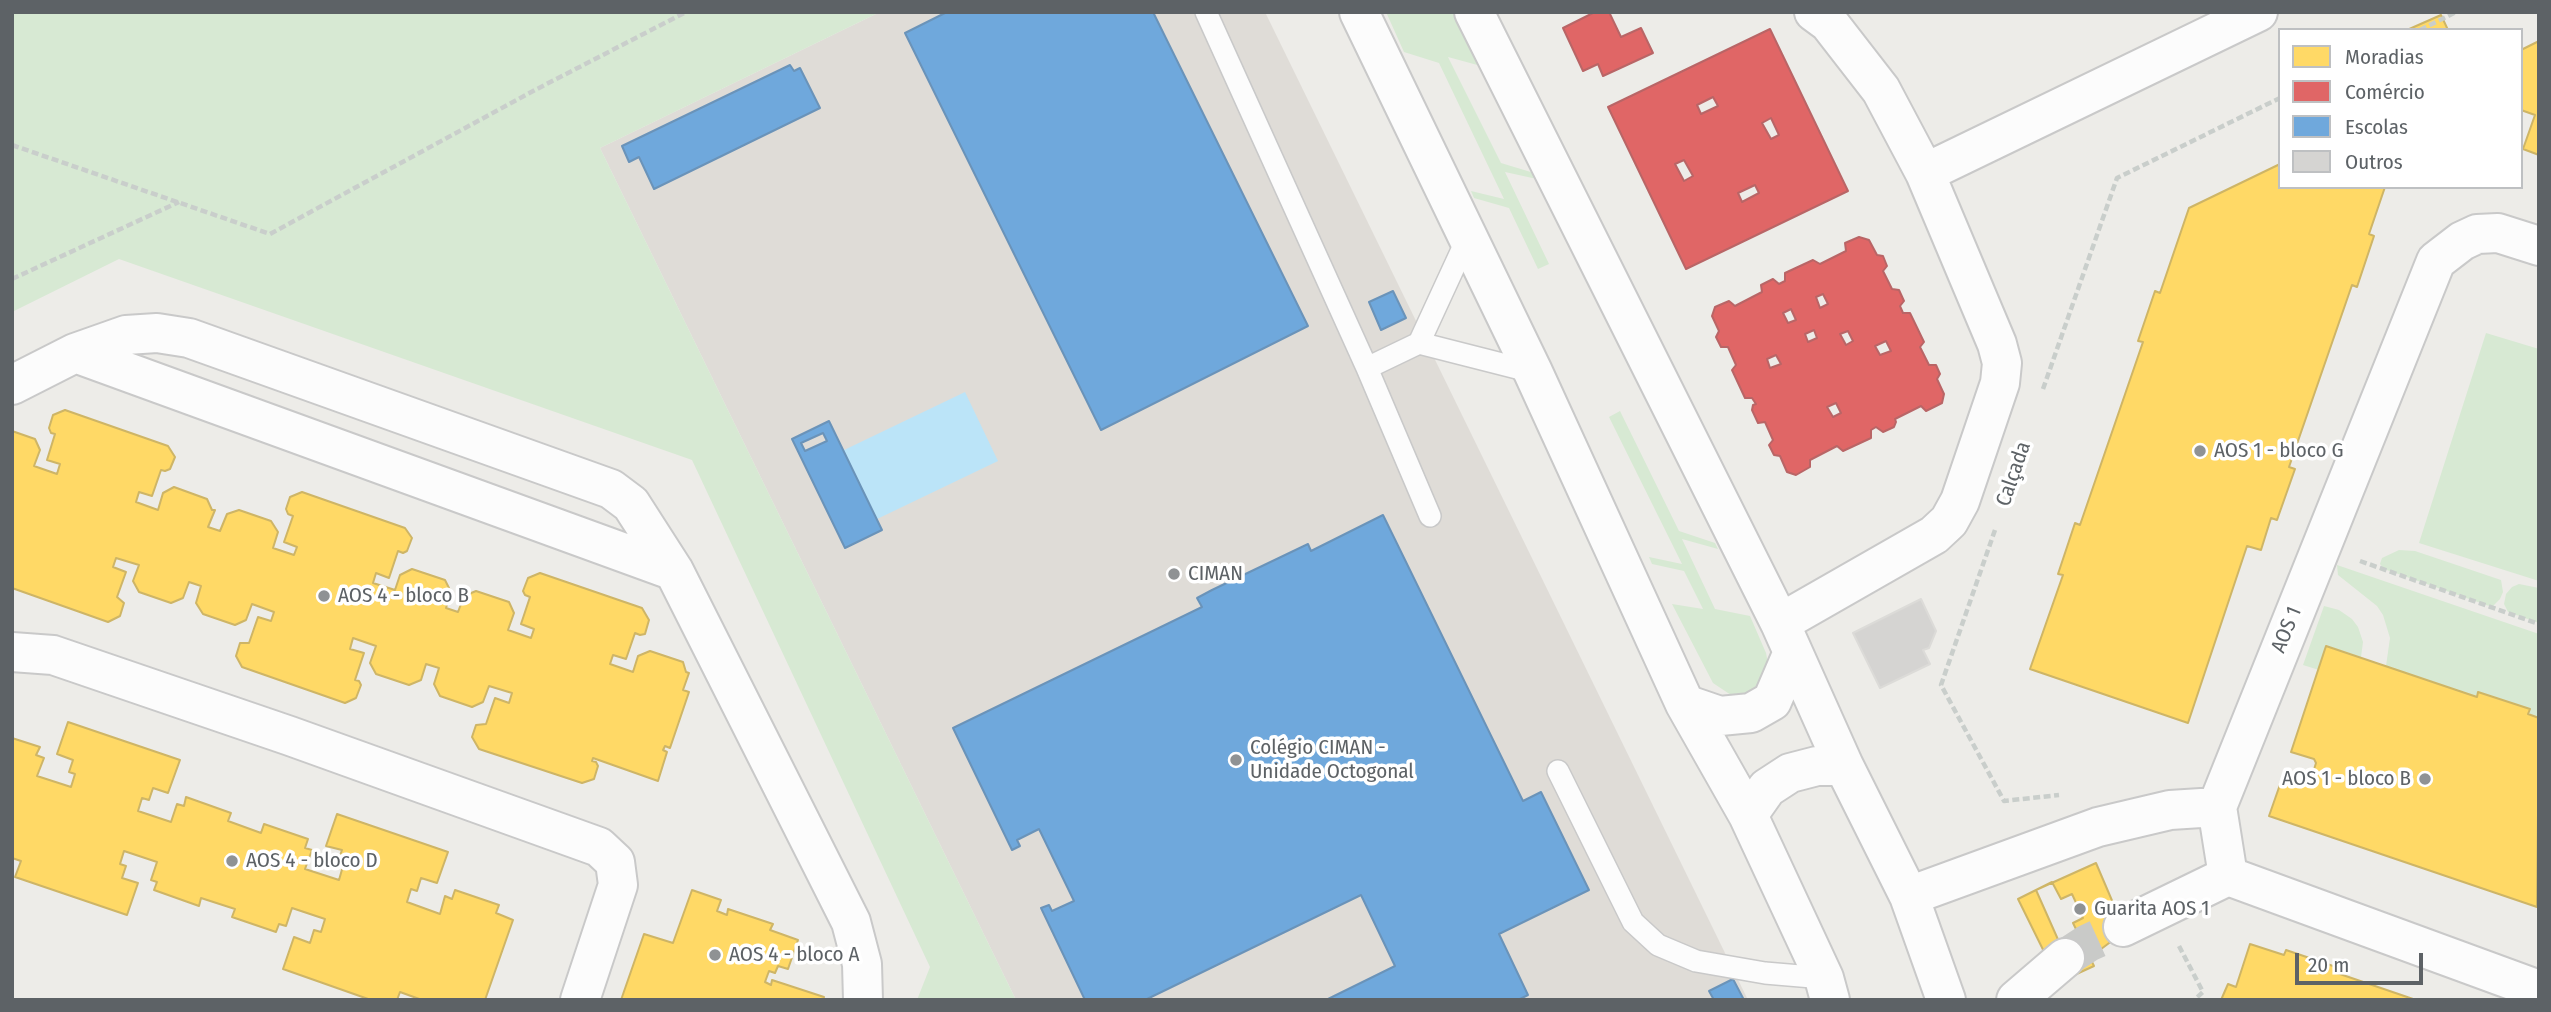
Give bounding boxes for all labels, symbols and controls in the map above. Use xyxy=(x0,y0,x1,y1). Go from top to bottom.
legend xyxy=(2278,28,2523,189)
text: Moradias xyxy=(2345,44,2424,70)
text: Comércio xyxy=(2345,79,2425,105)
text: Escolas xyxy=(2345,114,2408,140)
text: Outros xyxy=(2345,149,2403,175)
street label: Calçada xyxy=(1991,438,2037,510)
place label: AOS 1 - bloco G xyxy=(2214,438,2343,464)
marker: AOS 1 - bloco G xyxy=(2192,443,2208,459)
place label: CIMAN xyxy=(1188,561,1243,587)
marker: CIMAN xyxy=(1166,566,1182,582)
place label: AOS 4 - bloco B xyxy=(338,583,469,609)
marker: AOS 4 - bloco B xyxy=(316,588,332,604)
street label: AOS 1 xyxy=(2266,603,2308,657)
place label: Colégio CIMAN - Unidade Octogonal xyxy=(1250,735,1414,785)
marker: Colégio CIMAN - Unidade Octogonal xyxy=(1228,752,1244,768)
place label: AOS 1 - bloco B xyxy=(2282,766,2411,792)
marker: AOS 1 - bloco B xyxy=(2417,771,2433,787)
place label: AOS 4 - bloco D xyxy=(246,848,378,874)
marker: AOS 4 - bloco D xyxy=(224,853,240,869)
place label: Guarita AOS 1 xyxy=(2094,896,2209,922)
marker: Guarita AOS 1 xyxy=(2072,901,2088,917)
scale bar xyxy=(2299,939,2427,983)
place label: AOS 4 - bloco A xyxy=(729,942,859,968)
marker: AOS 4 - bloco A xyxy=(707,947,723,963)
text: 20 m xyxy=(2308,952,2349,978)

